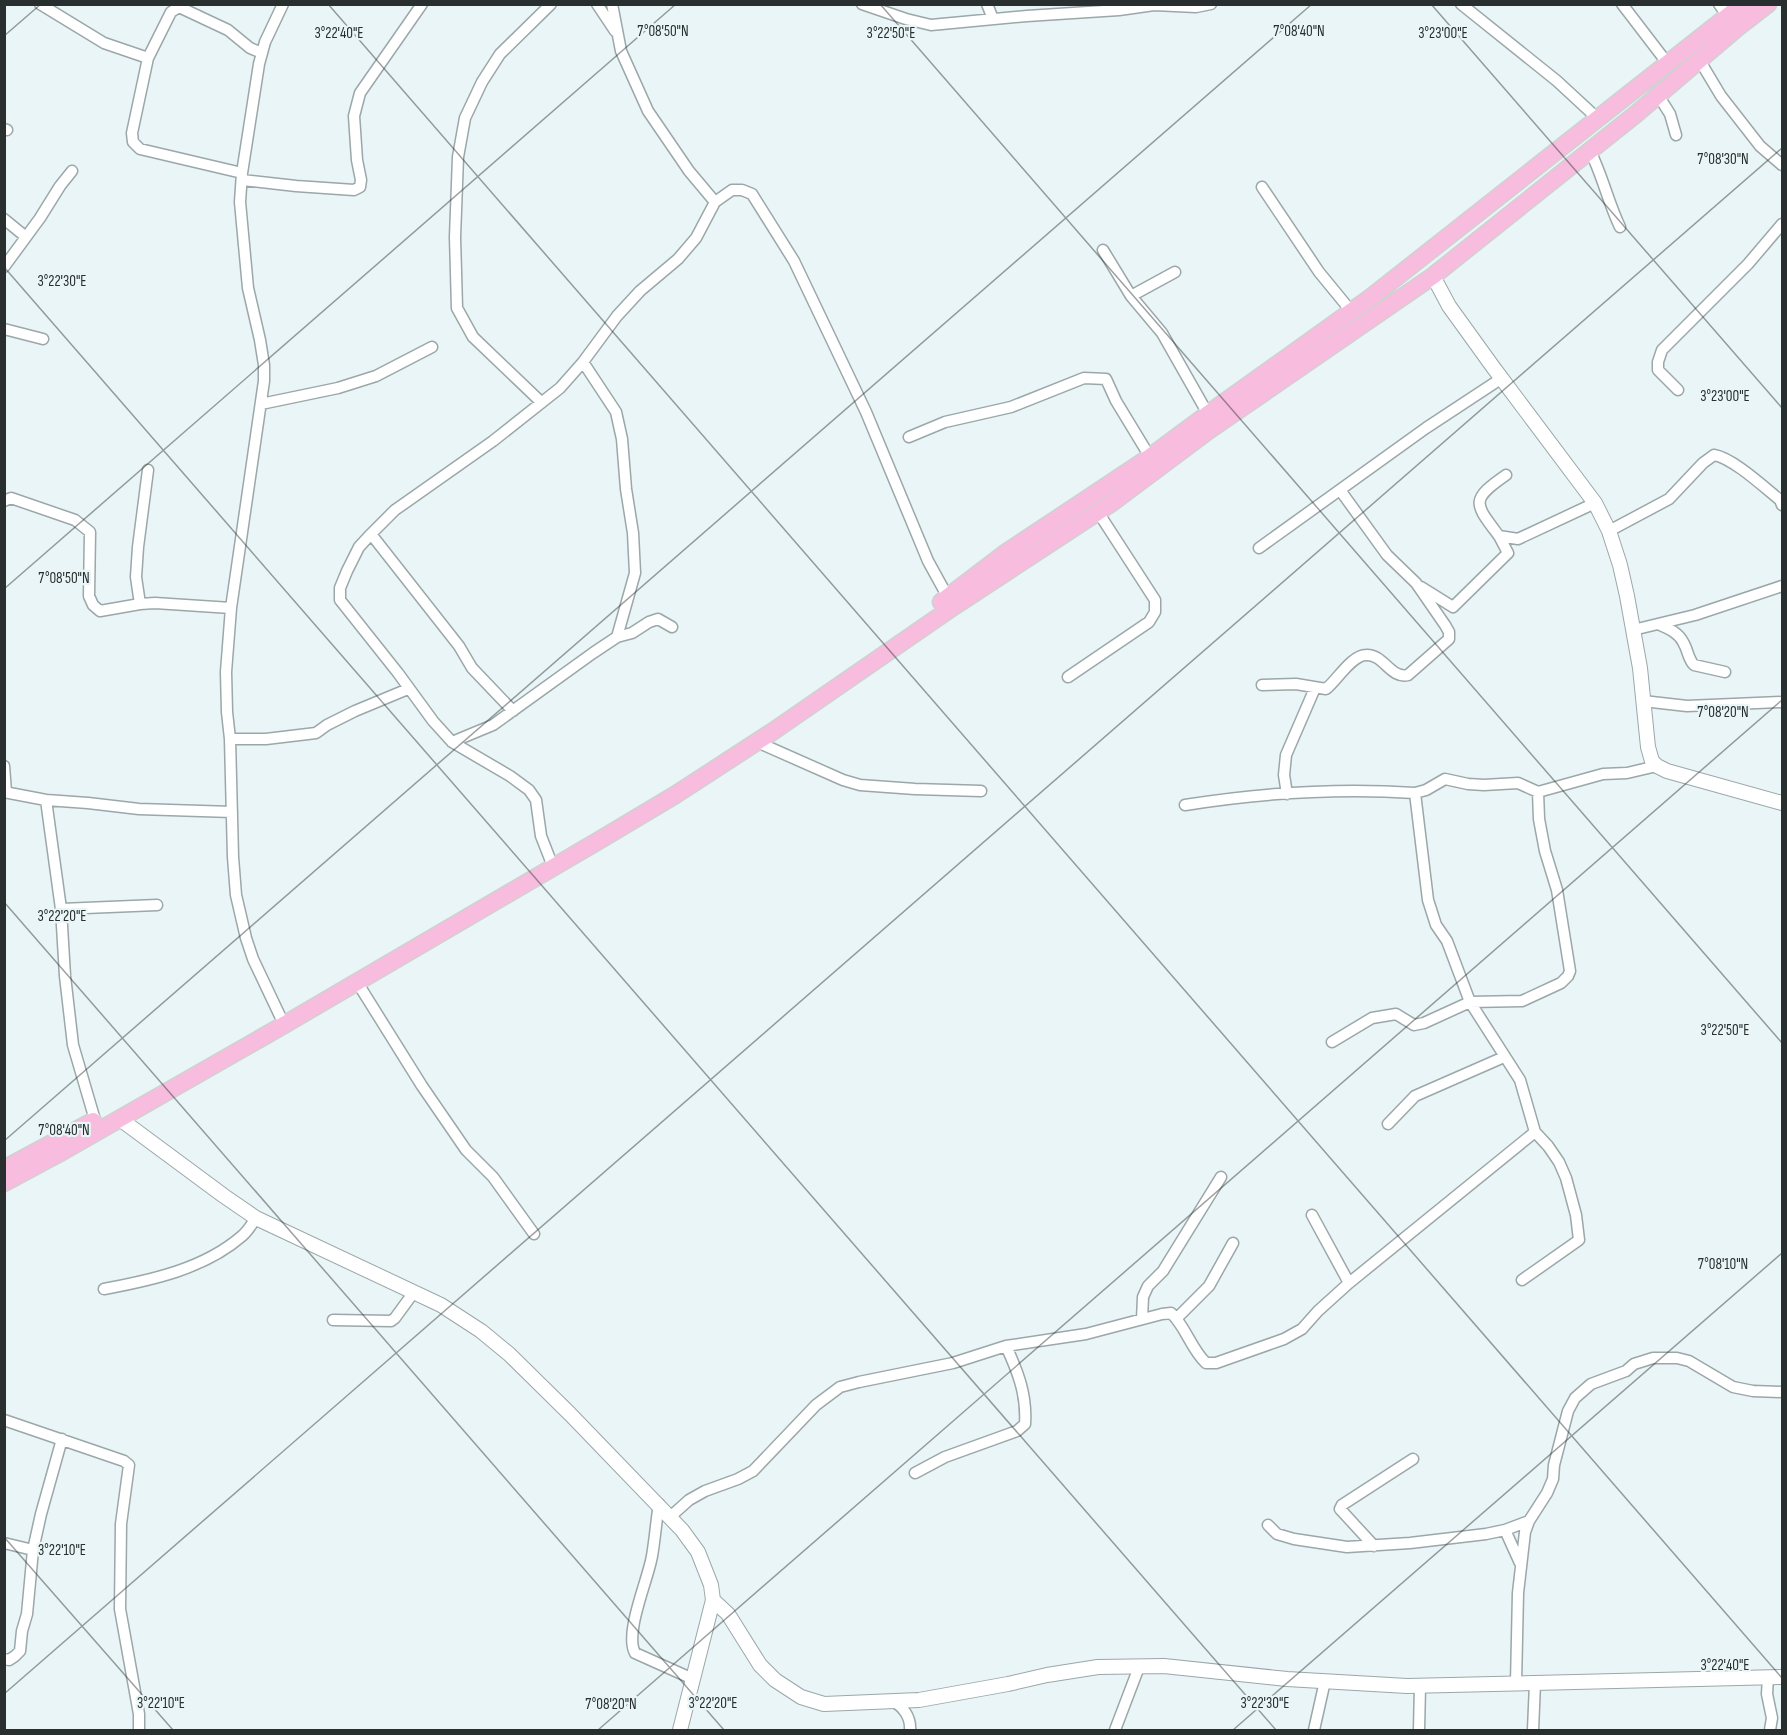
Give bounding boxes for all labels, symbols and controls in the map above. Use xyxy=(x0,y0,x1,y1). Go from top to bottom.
text: 7°08'50"N xyxy=(637,22,689,41)
text: 7°08'40"N xyxy=(1273,22,1325,41)
text: 3°22'40"E xyxy=(314,24,364,43)
text: 3°22'50"E xyxy=(867,24,915,43)
text: 3°23'00"E xyxy=(1418,24,1468,43)
text: 7°08'30"N xyxy=(1697,150,1749,169)
text: 3°22'30"E xyxy=(37,272,87,291)
text: 3°23'00"E xyxy=(1700,387,1750,406)
text: 7°08'50"N xyxy=(38,569,90,588)
text: 7°08'20"N xyxy=(1697,703,1749,722)
text: 3°22'20"E xyxy=(38,907,86,926)
text: 3°22'50"E xyxy=(1701,1021,1749,1040)
text: 7°08'40"N xyxy=(38,1121,90,1140)
text: 7°08'10"N xyxy=(1698,1255,1748,1274)
text: 3°22'10"E xyxy=(38,1541,86,1560)
text: 3°22'40"E xyxy=(1700,1656,1750,1675)
text: 3°22'10"E xyxy=(137,1694,185,1713)
text: 3°22'20"E xyxy=(689,1694,737,1713)
text: 3°22'30"E xyxy=(1240,1694,1290,1713)
text: 7°08'20"N xyxy=(585,1695,637,1714)

